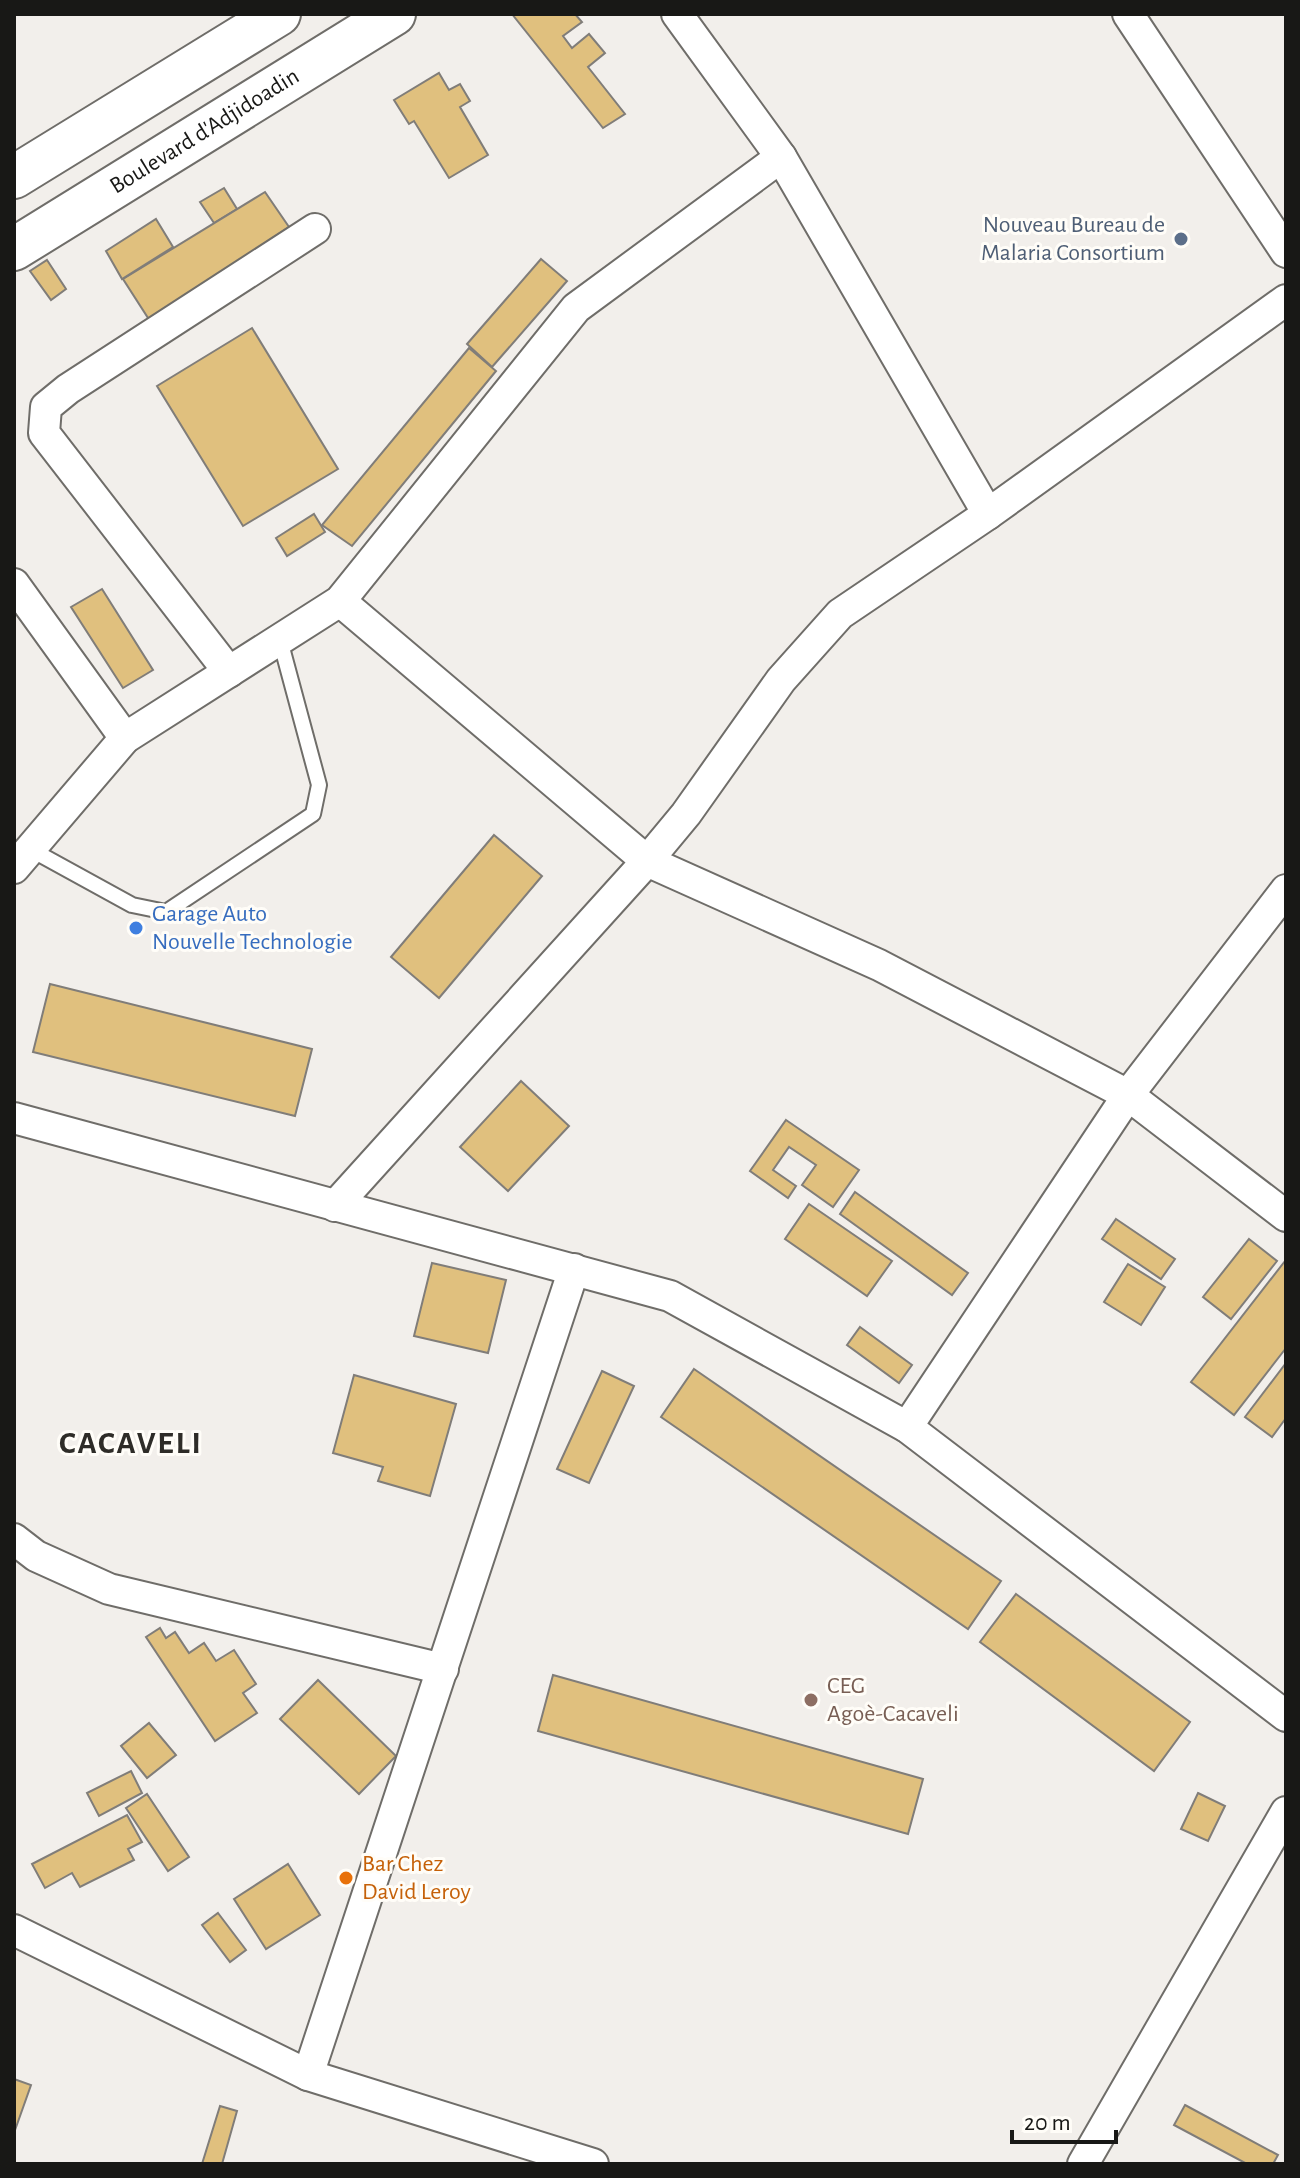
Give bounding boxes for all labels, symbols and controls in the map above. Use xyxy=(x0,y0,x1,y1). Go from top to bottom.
street label: Boulevard d'Adjidoadin xyxy=(106,64,303,199)
place label: Nouveau Bureau de Malaria Consortium xyxy=(981,213,1165,265)
marker: Nouveau Bureau de Malaria Consortium xyxy=(1172,230,1190,248)
place label: Garage Auto Nouvelle Technologie xyxy=(152,902,353,954)
marker: Garage Auto Nouvelle Technologie xyxy=(127,919,145,937)
district label: CACAVELI xyxy=(59,1427,203,1459)
place label: CEG Agoè-Cacaveli xyxy=(827,1674,959,1726)
marker: CEG Agoè-Cacaveli xyxy=(802,1691,820,1709)
place label: Bar Chez David Leroy xyxy=(362,1852,471,1904)
marker: Bar Chez David Leroy xyxy=(337,1869,355,1887)
scale bar xyxy=(1012,2094,1116,2144)
text: 20 m xyxy=(1024,2111,1071,2135)

